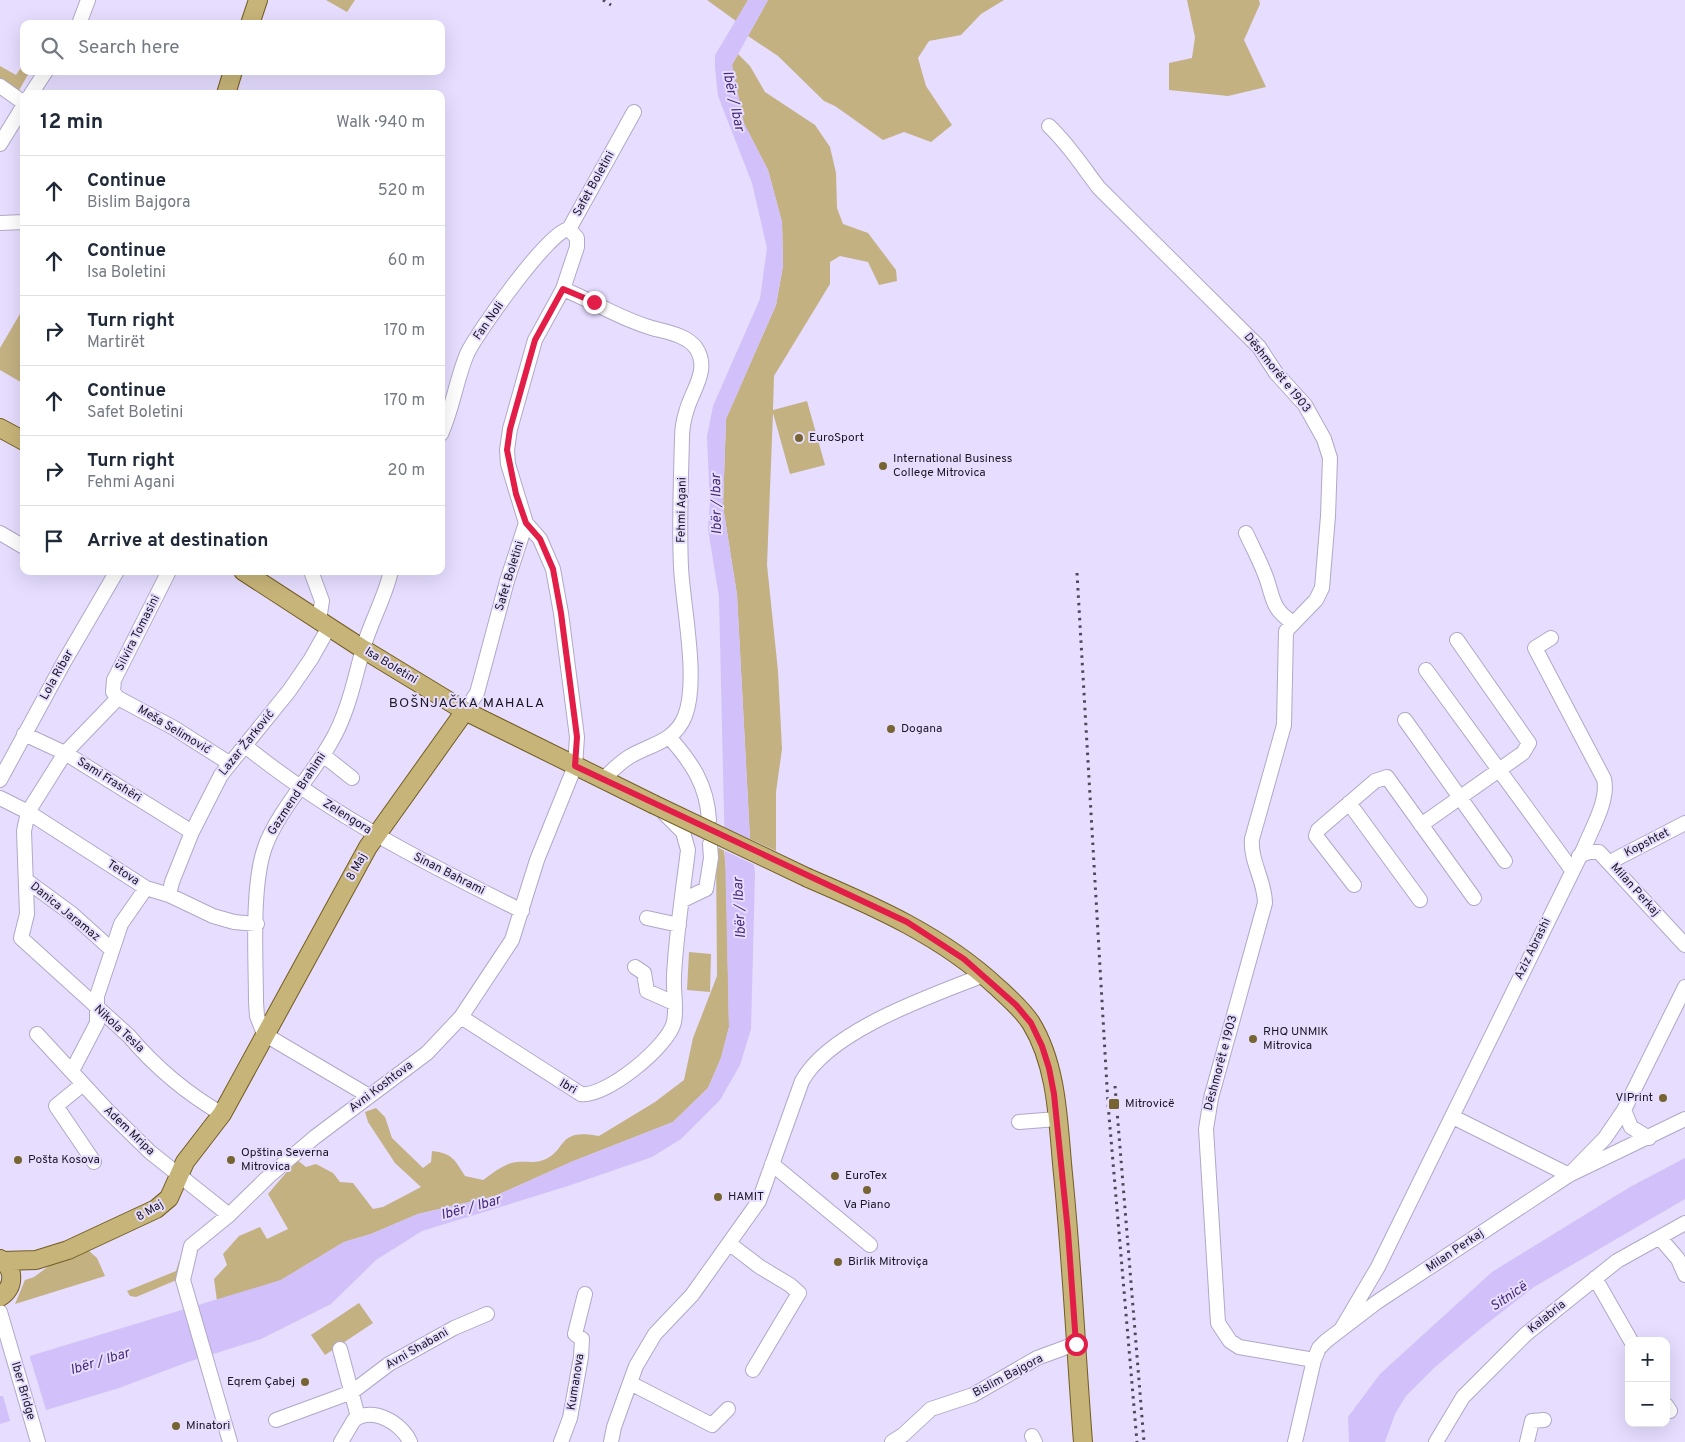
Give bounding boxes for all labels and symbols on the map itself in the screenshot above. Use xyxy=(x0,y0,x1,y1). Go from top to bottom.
water label: Ibër / Ibar xyxy=(718,69,748,134)
street label: Safet Boletini xyxy=(570,149,618,219)
route end xyxy=(583,291,606,314)
street label: Fan Noli xyxy=(470,299,508,343)
street label: Dëshmorët e 1903 xyxy=(1240,330,1314,416)
place label: EuroSport xyxy=(809,430,864,446)
marker: EuroSport xyxy=(793,432,805,444)
place label: International Business College Mitrovica xyxy=(893,451,1012,481)
marker: International Business College Mitrovica xyxy=(877,460,889,472)
water label: Ibër / Ibar xyxy=(708,472,726,535)
street label: Fehmi Agani xyxy=(673,477,691,543)
street label: Safet Boletini xyxy=(492,539,528,613)
street label: Silvira Tomasini xyxy=(112,592,164,674)
street label: Isa Boletini xyxy=(362,644,420,688)
street label: Lola Ribar xyxy=(37,647,77,703)
district label: BOŠNJAČKA MAHALA xyxy=(389,694,545,712)
street label: Meša Selimović xyxy=(135,702,213,758)
street label: Lazar Žarković xyxy=(216,707,278,779)
place label: Dogana xyxy=(901,721,942,737)
marker: Dogana xyxy=(885,723,897,735)
street label: Gazmend Brahimi xyxy=(264,750,330,838)
street label: Sami Frashëri xyxy=(74,754,144,806)
street label: Zelengora xyxy=(320,796,374,838)
street label: Kopshtet xyxy=(1622,825,1672,861)
street label: Sinan Bahrami xyxy=(410,849,488,899)
street label: 8 Maj xyxy=(343,850,371,884)
street label: Tetova xyxy=(104,857,142,889)
street label: Milan Perkaj xyxy=(1607,860,1663,920)
water label: Ibër / Ibar xyxy=(730,875,750,939)
street label: Danica Jaramaz xyxy=(27,879,103,945)
street label: Aziz Abrashi xyxy=(1511,916,1555,982)
street label: Nikola Tesla xyxy=(90,1002,148,1056)
street label: Dëshmorët e 1903 xyxy=(1201,1013,1241,1113)
place label: RHQ UNMIK Mitrovica xyxy=(1263,1024,1329,1054)
marker: RHQ UNMIK Mitrovica xyxy=(1247,1033,1259,1045)
street label: Avni Koshtova xyxy=(346,1058,416,1116)
street label: Ibri xyxy=(556,1076,580,1098)
place label: VIPrint xyxy=(1616,1090,1653,1106)
marker: VIPrint xyxy=(1657,1092,1669,1104)
place label: Mitrovicë xyxy=(1125,1096,1175,1112)
marker: Mitrovicë xyxy=(1107,1097,1121,1111)
street label: Adem Mripa xyxy=(100,1103,158,1159)
place label: Opština Severna Mitrovica xyxy=(241,1145,329,1175)
place label: Pošta Kosova xyxy=(28,1152,100,1168)
marker: Pošta Kosova xyxy=(12,1154,24,1166)
marker: Opština Severna Mitrovica xyxy=(225,1154,237,1166)
place label: EuroTex xyxy=(845,1168,887,1184)
marker: EuroTex xyxy=(829,1170,841,1182)
marker: Va Piano xyxy=(861,1184,873,1196)
place label: HAMIT xyxy=(728,1189,764,1205)
water label: Ibër / Ibar xyxy=(439,1191,504,1224)
marker: HAMIT xyxy=(712,1191,724,1203)
street label: 8 Maj xyxy=(133,1197,167,1225)
place label: Va Piano xyxy=(844,1197,891,1213)
street label: Milan Perkaj xyxy=(1423,1226,1487,1276)
place label: Birlik Mitroviça xyxy=(848,1254,928,1270)
marker: Birlik Mitroviça xyxy=(832,1256,844,1268)
water label: Sitnicë xyxy=(1487,1278,1531,1315)
street label: Kalabria xyxy=(1525,1297,1569,1337)
street label: Avni Shabani xyxy=(383,1325,451,1373)
route start xyxy=(1065,1333,1088,1356)
water label: Ibër / Ibar xyxy=(68,1344,133,1379)
street label: Bislim Bajgora xyxy=(970,1351,1046,1401)
street label: Kumanova xyxy=(564,1353,588,1411)
street label: Iber Bridge xyxy=(7,1360,39,1422)
place label: Eqrem Çabej xyxy=(227,1374,295,1390)
marker: Eqrem Çabej xyxy=(299,1376,311,1388)
place label: Minatori xyxy=(186,1418,230,1434)
marker: Minatori xyxy=(170,1420,182,1432)

